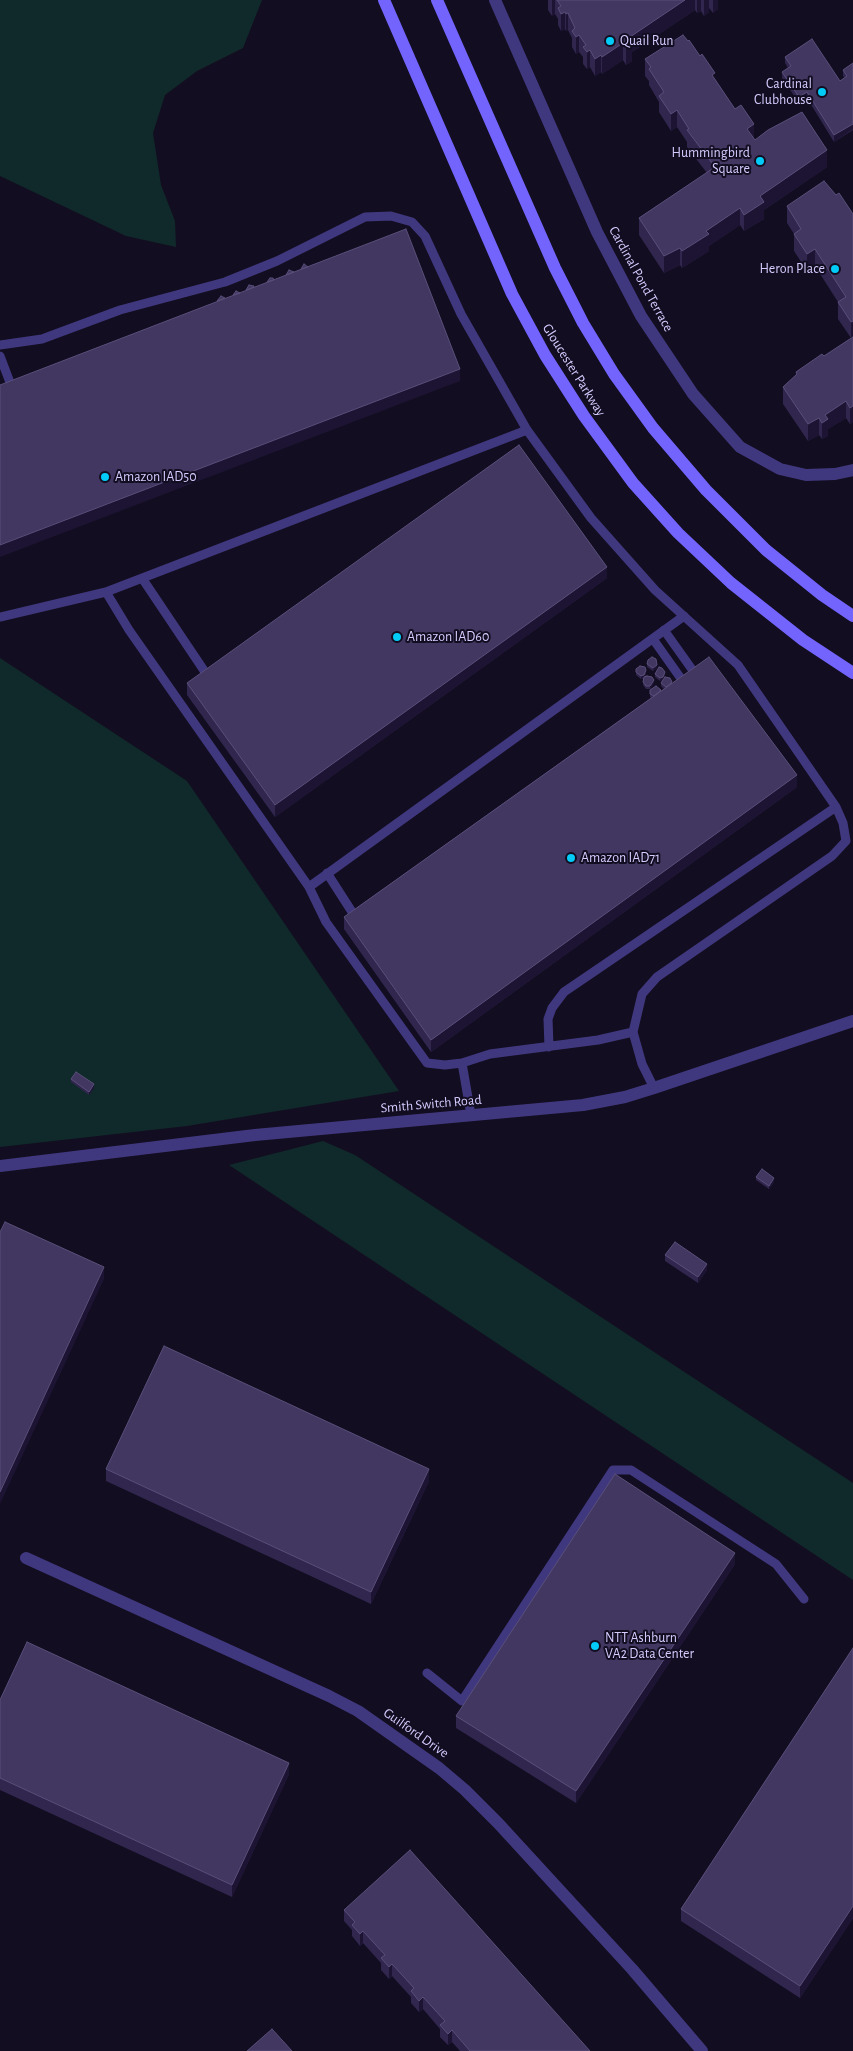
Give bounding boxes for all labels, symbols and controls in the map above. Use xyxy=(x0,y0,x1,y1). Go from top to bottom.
place label: Quail Run xyxy=(620,33,673,49)
marker: Quail Run xyxy=(604,35,616,47)
place label: Cardinal Clubhouse xyxy=(754,76,812,108)
marker: Cardinal Clubhouse xyxy=(816,86,828,98)
place label: Hummingbird Square xyxy=(672,145,750,178)
marker: Hummingbird Square xyxy=(754,155,766,167)
street label: Cardinal Pond Terrace xyxy=(605,223,677,335)
place label: Heron Place xyxy=(759,261,825,277)
marker: Heron Place xyxy=(829,263,841,275)
street label: Gloucester Parkway xyxy=(539,321,609,419)
place label: Amazon IAD50 xyxy=(115,469,197,485)
marker: Amazon IAD50 xyxy=(99,471,111,483)
place label: Amazon IAD60 xyxy=(407,629,489,645)
marker: Amazon IAD60 xyxy=(391,631,403,643)
place label: Amazon IAD71 xyxy=(581,850,660,866)
marker: Amazon IAD71 xyxy=(565,852,577,864)
street label: Smith Switch Road xyxy=(380,1091,482,1117)
place label: NTT Ashburn VA2 Data Center xyxy=(605,1630,694,1662)
marker: NTT Ashburn VA2 Data Center xyxy=(589,1640,601,1652)
street label: Guilford Drive xyxy=(380,1704,452,1762)

